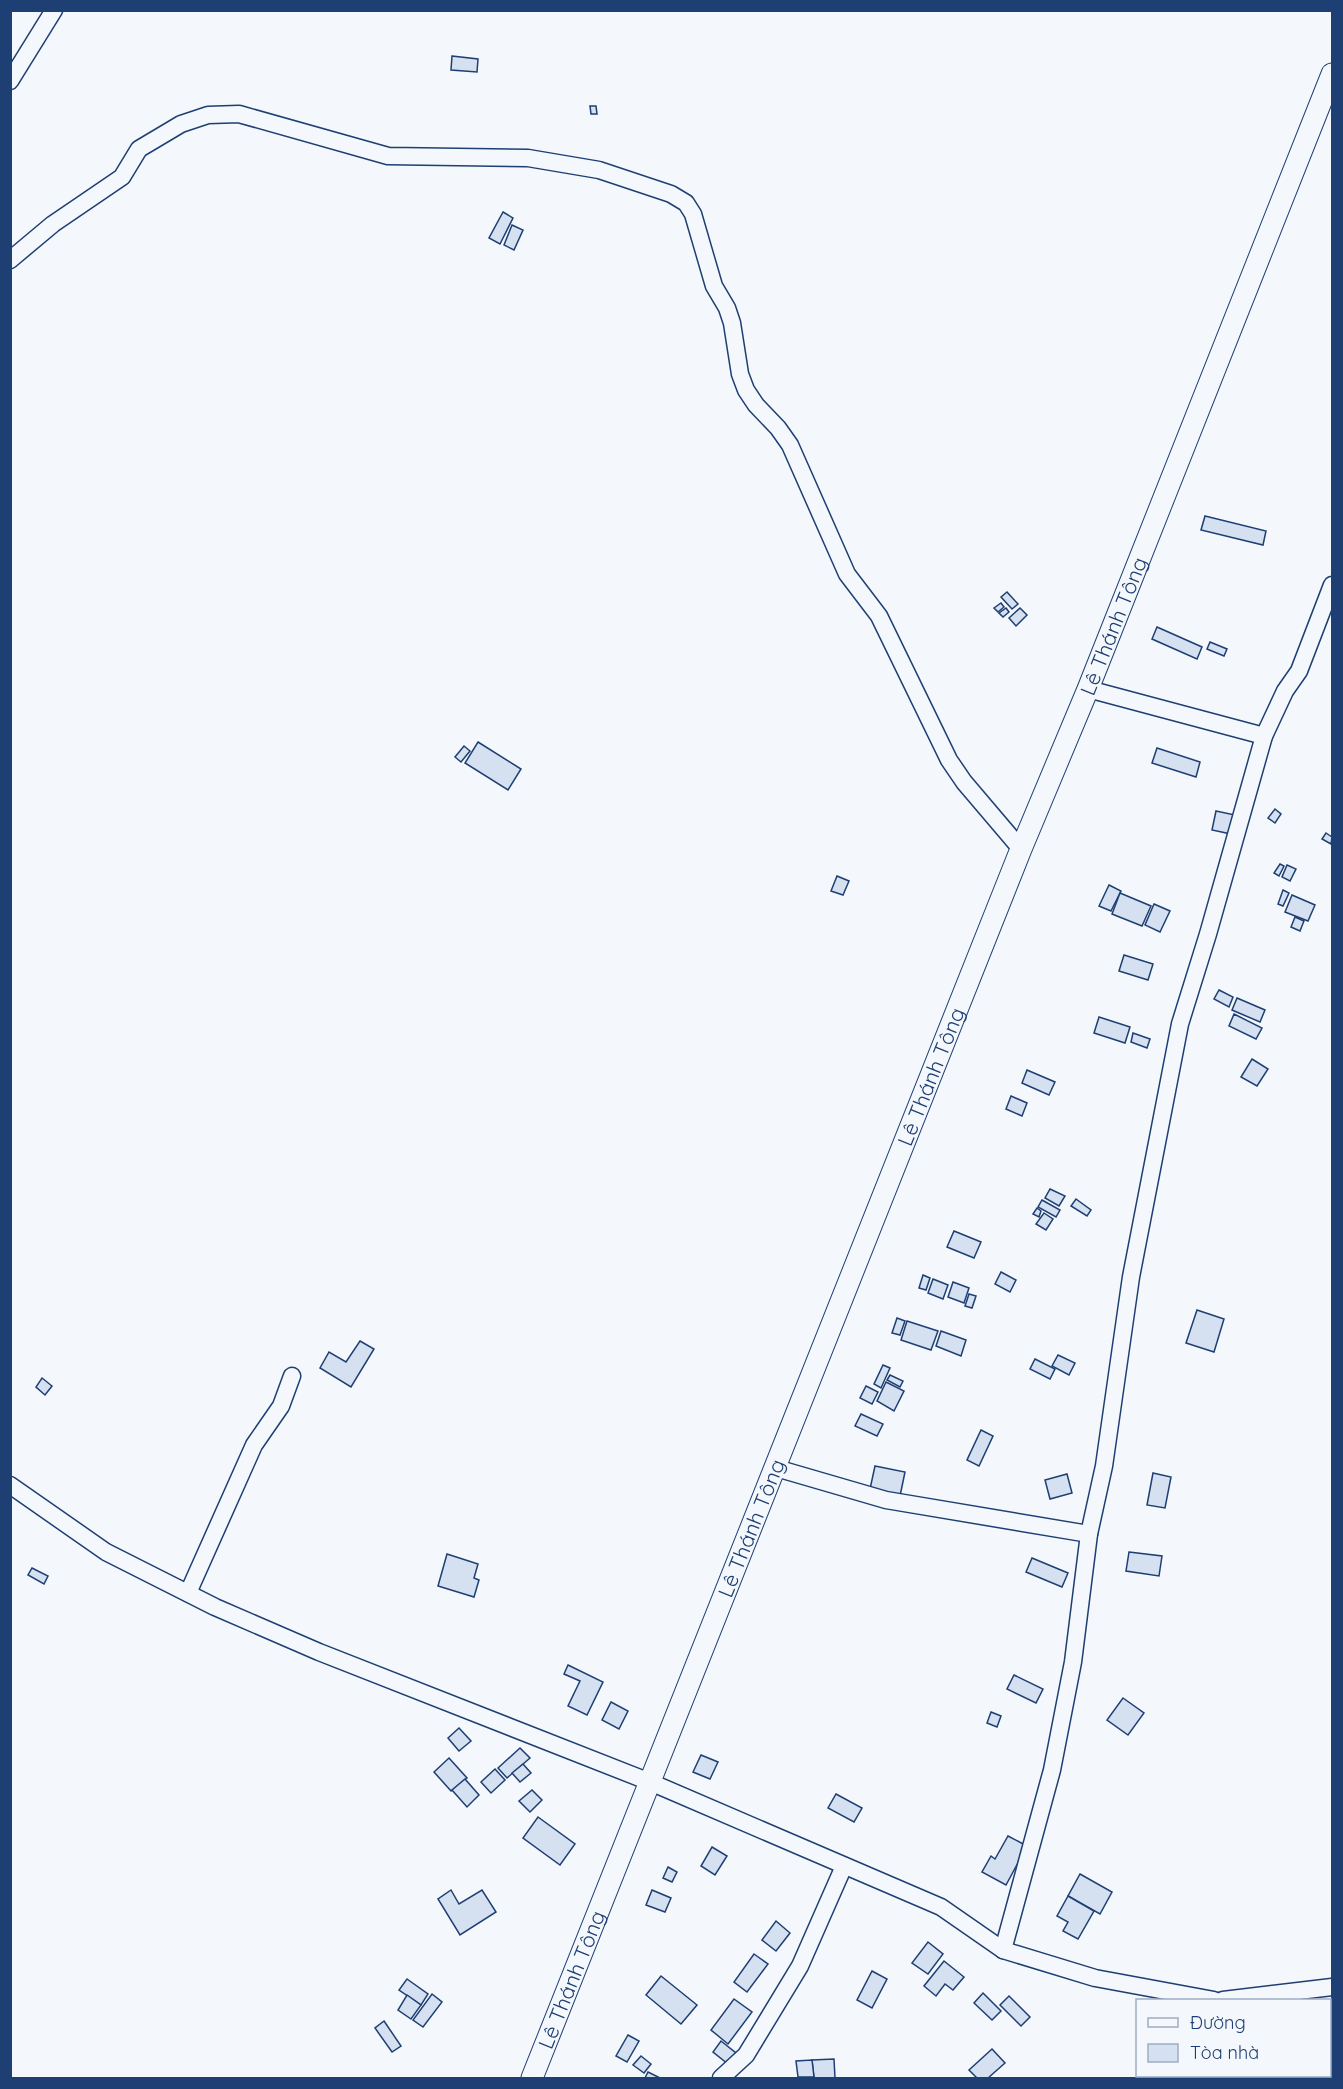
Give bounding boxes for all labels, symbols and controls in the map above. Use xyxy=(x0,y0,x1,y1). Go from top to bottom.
street label: Lê Thánh Tông xyxy=(1074,553,1152,699)
street label: Lê Thánh Tông xyxy=(891,1003,970,1149)
street label: Lê Thánh Tông xyxy=(712,1455,790,1601)
street label: Lê Thánh Tông xyxy=(532,1907,610,2052)
legend xyxy=(1136,1999,1331,2077)
text: Đường xyxy=(1190,2011,1246,2034)
text: Tòa nhà xyxy=(1190,2041,1259,2064)

